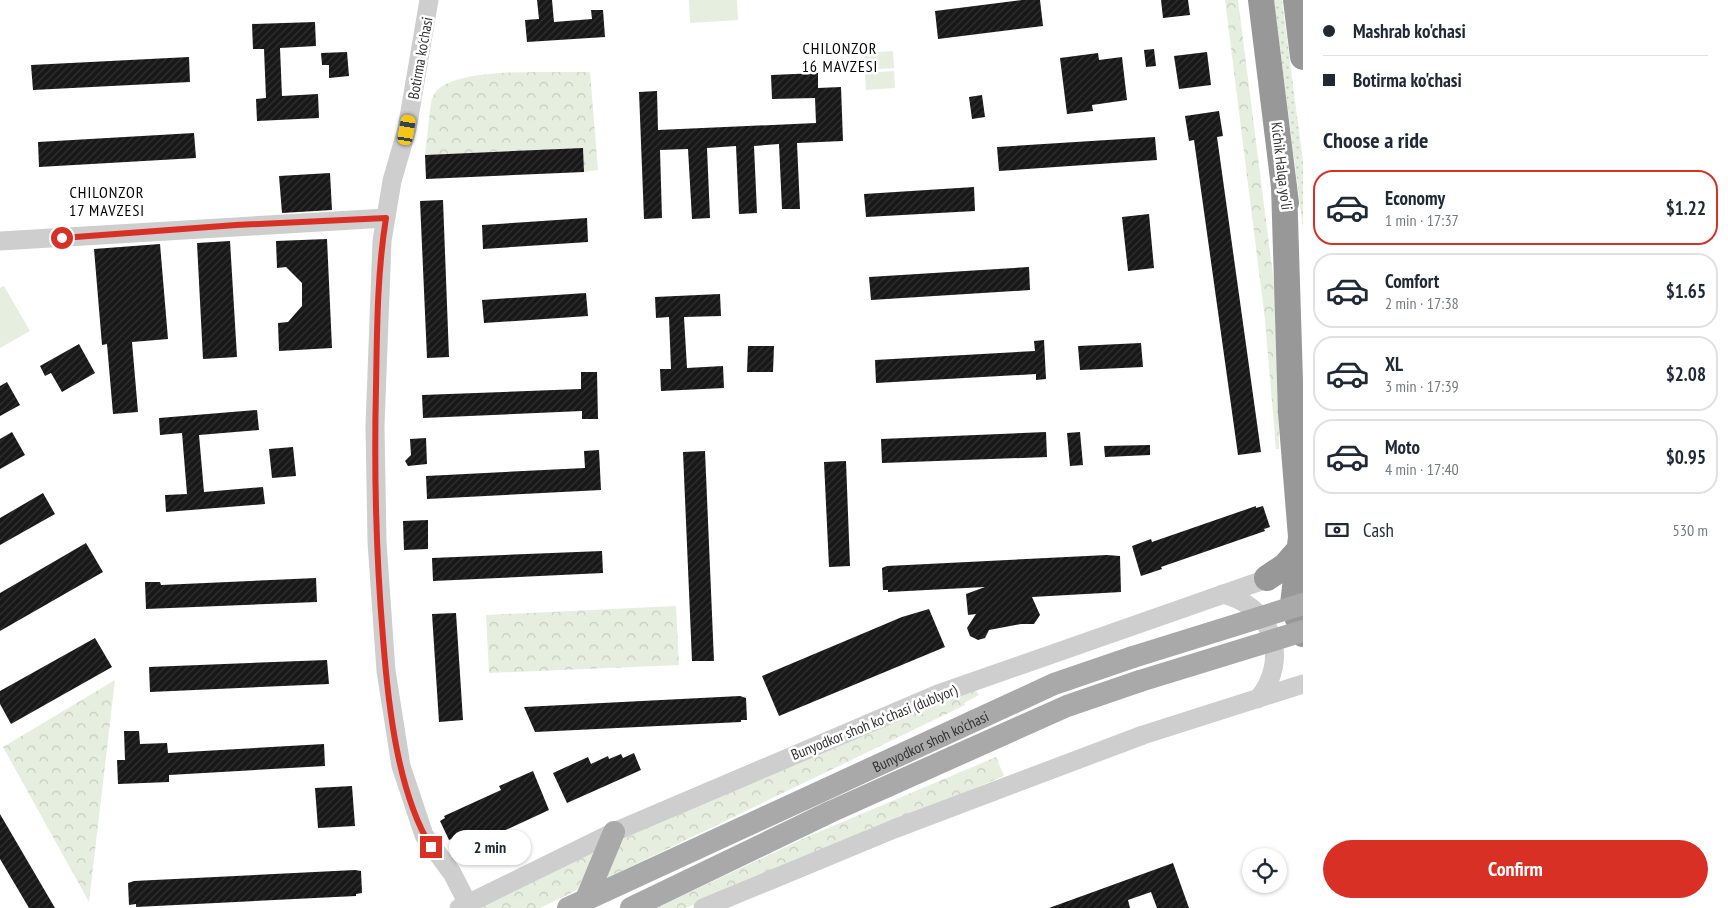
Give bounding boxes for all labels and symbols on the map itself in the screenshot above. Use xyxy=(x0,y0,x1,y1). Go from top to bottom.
street label: Botirma ko'chasi xyxy=(403,15,437,101)
district label: CHILONZOR 16 MAVZESI xyxy=(802,38,878,76)
car xyxy=(397,114,416,146)
street label: Kichik Halqa yo'li xyxy=(1267,121,1297,211)
district label: CHILONZOR 17 MAVZESI xyxy=(69,182,145,220)
route start xyxy=(51,227,73,249)
street label: Bunyodkor shoh koʻchasi (dublyor) xyxy=(788,680,960,764)
street label: Bunyodkor shoh ko'chasi xyxy=(869,706,991,776)
callout: 2 min xyxy=(448,830,531,864)
route end xyxy=(420,836,442,858)

